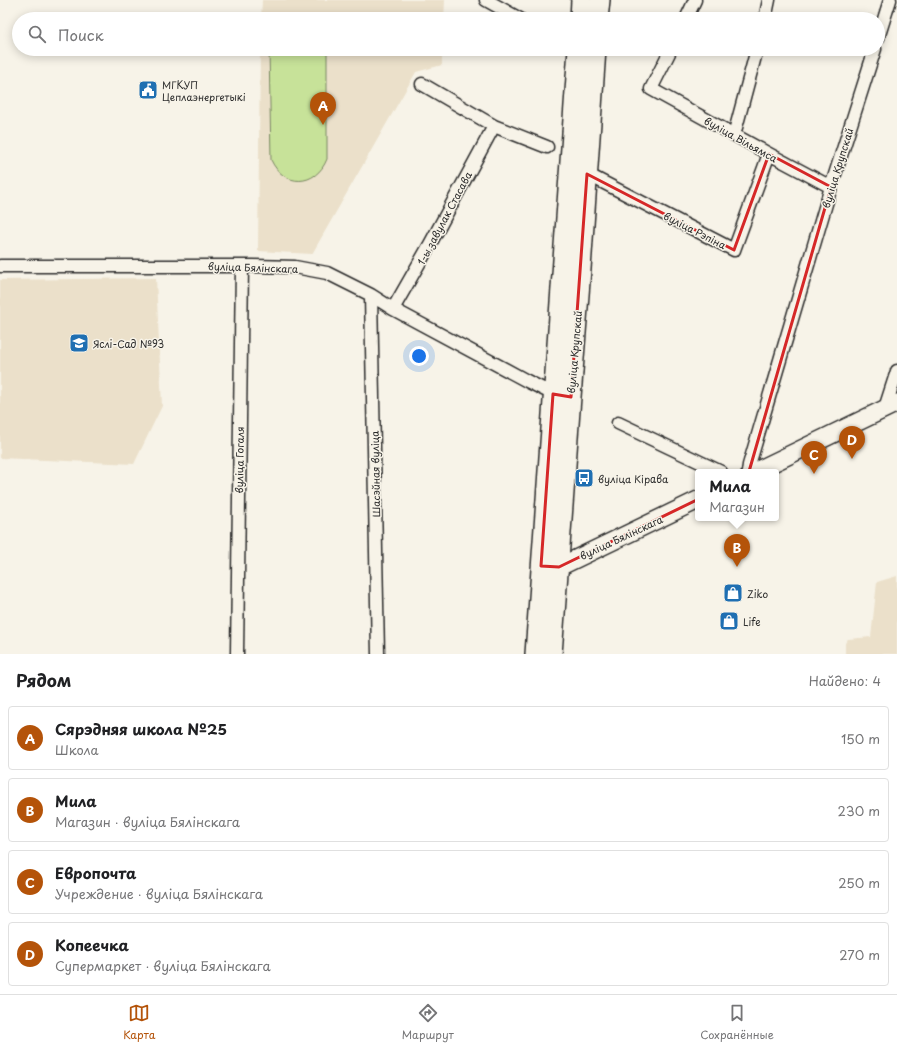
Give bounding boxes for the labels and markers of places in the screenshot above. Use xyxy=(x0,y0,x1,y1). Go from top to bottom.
place label: МГКУП Цеплаэнергетыкі xyxy=(162,77,246,104)
public building icon: МГКУП Цеплаэнергетыкі xyxy=(137,79,159,101)
pin: A xyxy=(310,92,336,125)
school or university icon: Яслі-Сад №93 xyxy=(68,332,90,354)
place label: Яслі-Сад №93 xyxy=(93,336,164,351)
pin: D xyxy=(839,426,865,459)
pin: C xyxy=(801,441,827,474)
bus stop icon: вуліца Кірава xyxy=(573,467,595,489)
place label: вуліца Кірава xyxy=(598,471,669,487)
pin: B xyxy=(724,534,750,567)
shop icon: Ziko xyxy=(722,582,744,604)
place label: Ziko xyxy=(747,586,768,601)
shop icon: Life xyxy=(718,610,740,632)
place label: Life xyxy=(743,614,760,629)

